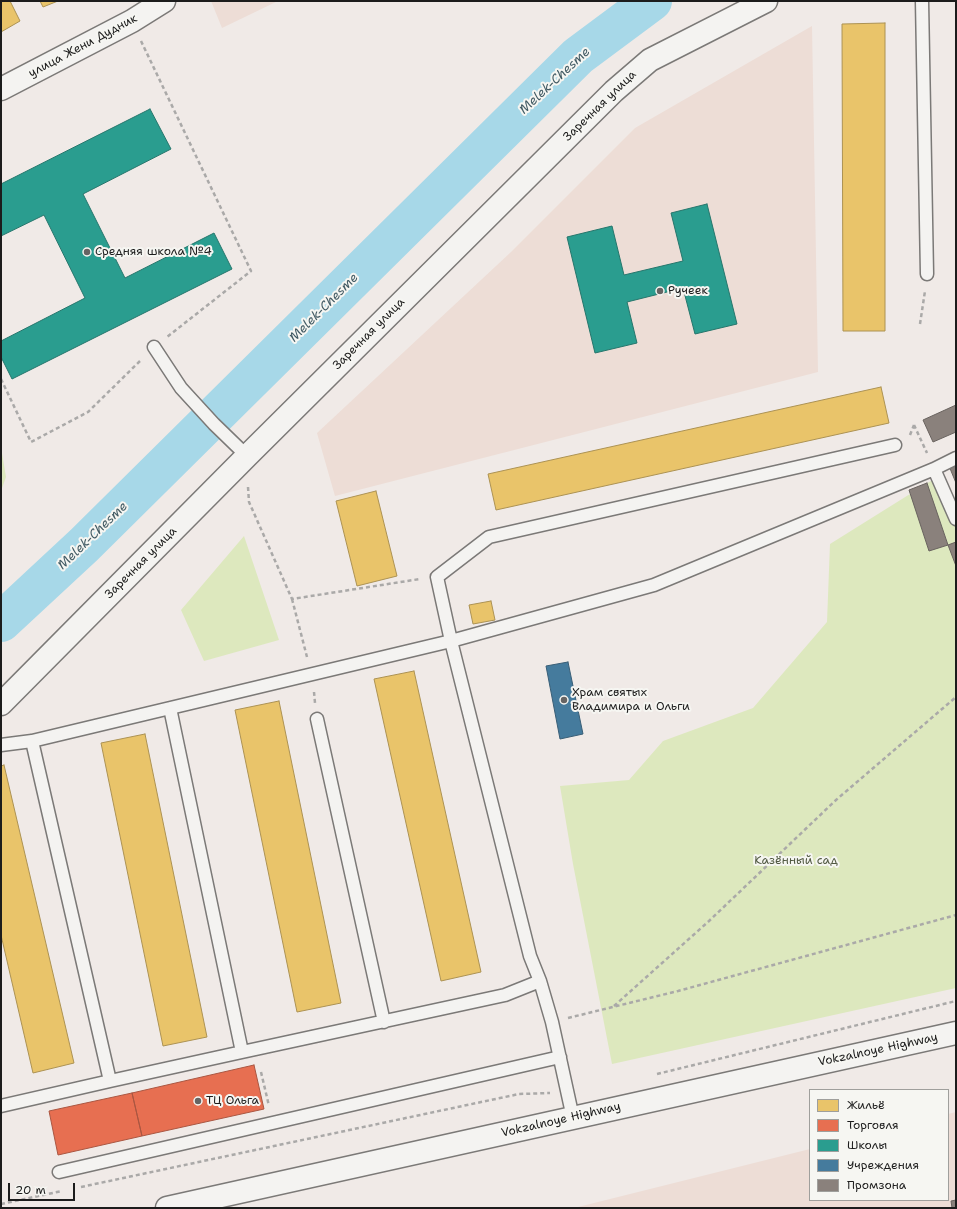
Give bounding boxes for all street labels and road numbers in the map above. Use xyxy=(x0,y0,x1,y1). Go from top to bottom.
street label: улица Жени Дудник xyxy=(26,11,140,81)
street label: Заречная улица xyxy=(561,68,639,144)
street label: Заречная улица xyxy=(330,295,408,373)
street label: Заречная улица xyxy=(102,524,180,602)
street label: Vokzalnoye Highway xyxy=(817,1030,939,1070)
street label: Vokzalnoye Highway xyxy=(500,1099,622,1141)

